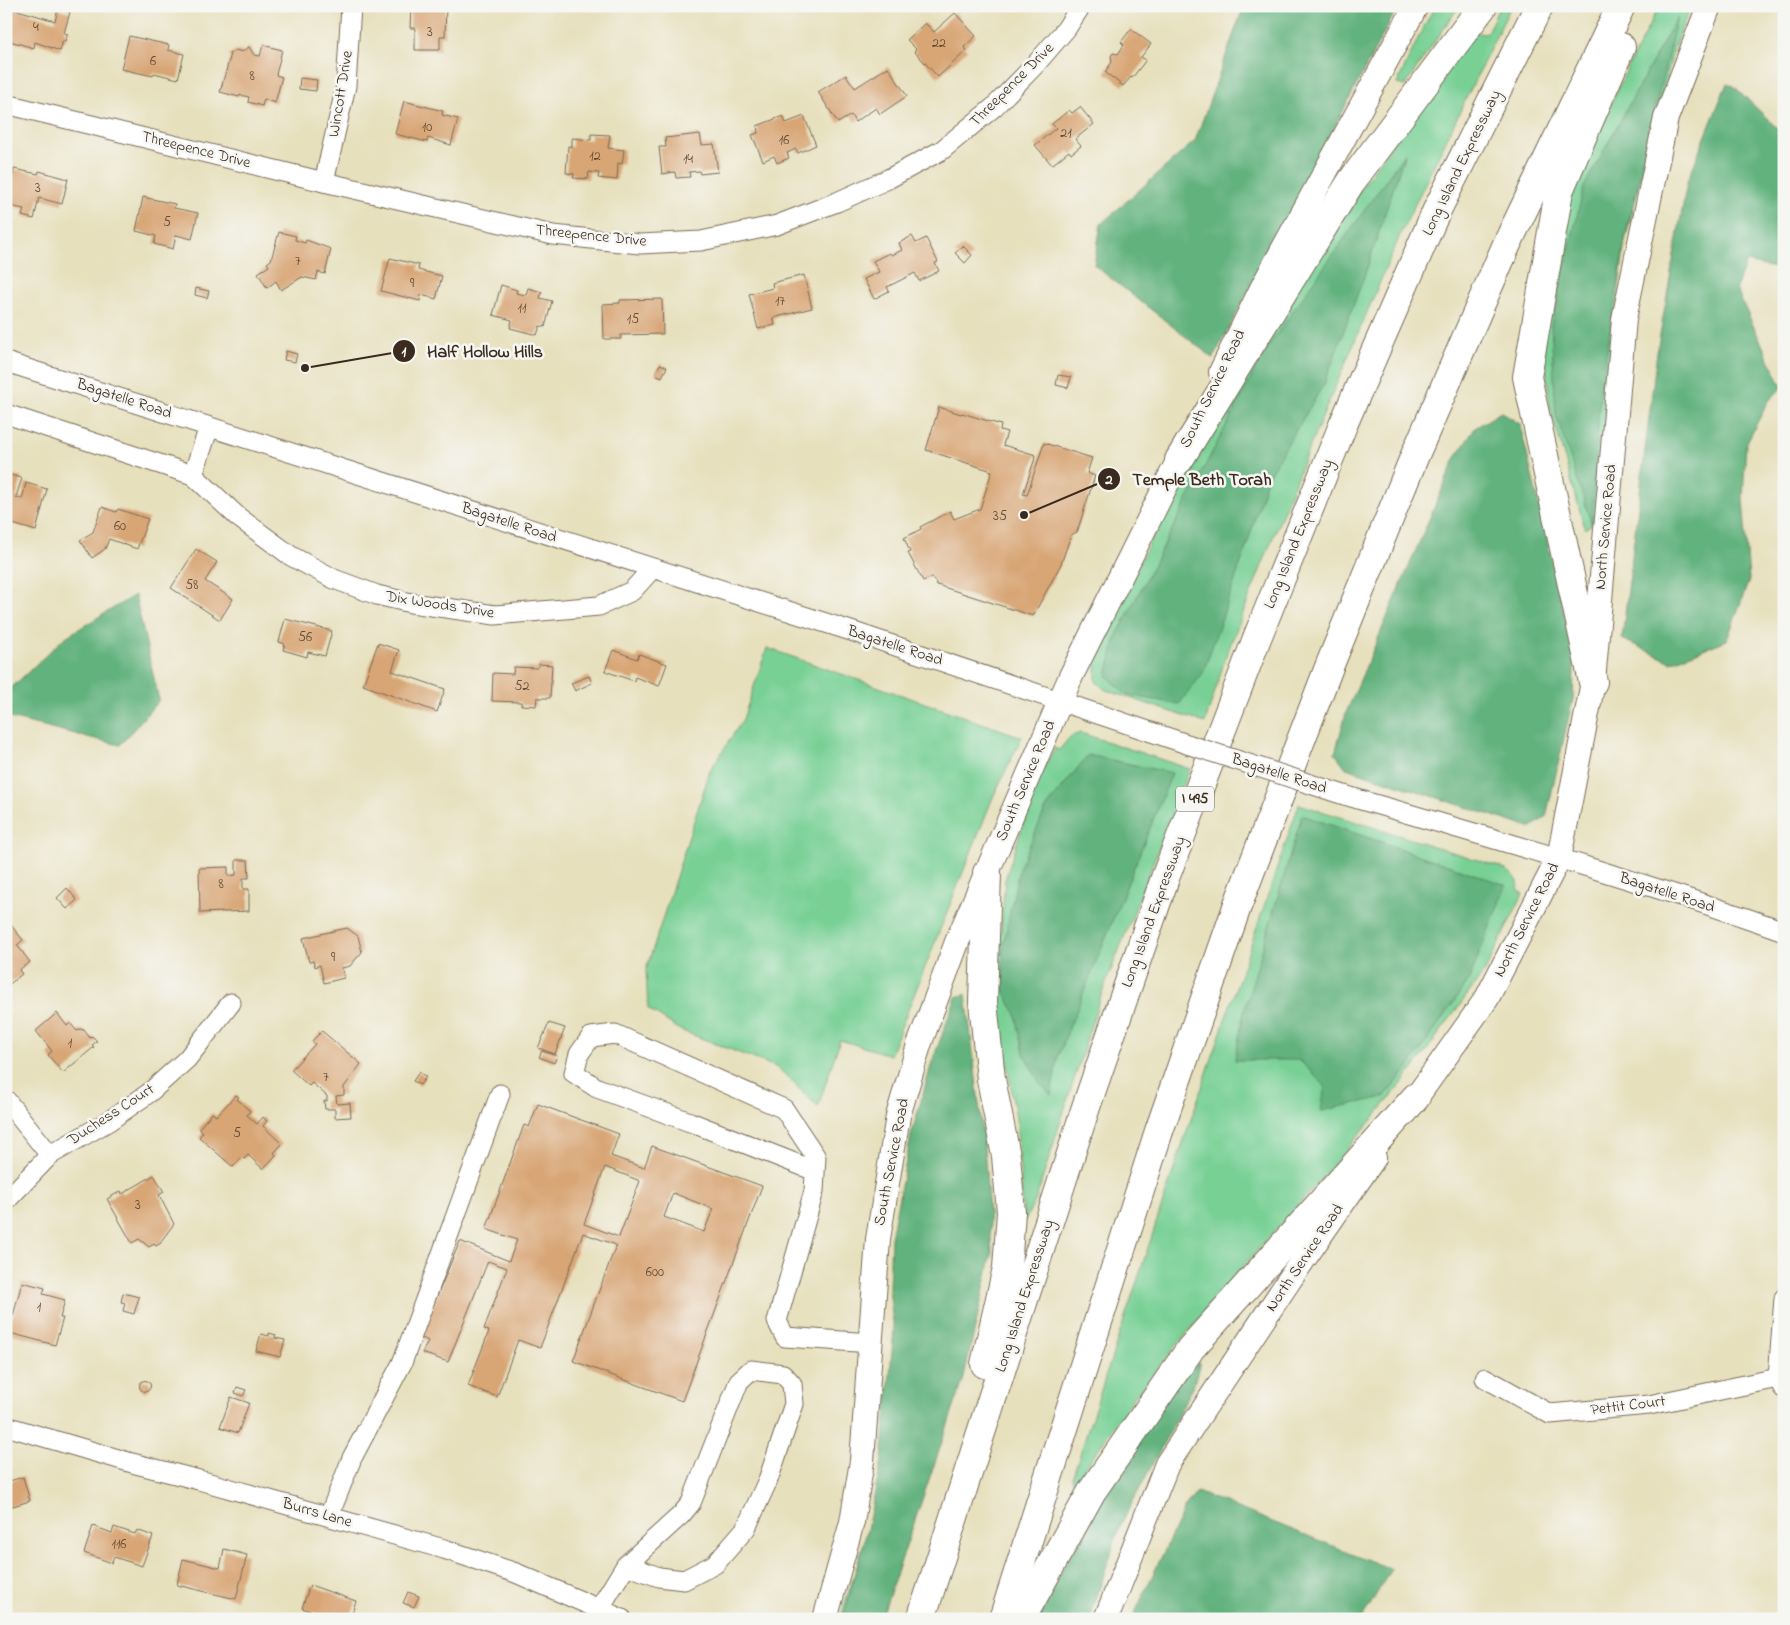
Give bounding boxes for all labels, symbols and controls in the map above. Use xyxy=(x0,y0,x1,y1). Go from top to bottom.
house number: 4 xyxy=(33,17,39,38)
house number: 3 xyxy=(427,22,433,43)
house number: 22 xyxy=(932,33,946,54)
street label: Threepence Drive xyxy=(964,37,1060,133)
street label: Wincott Drive xyxy=(322,48,360,139)
house number: 6 xyxy=(150,51,156,72)
house number: 8 xyxy=(249,66,255,87)
street label: Long Island Expressway xyxy=(1416,86,1508,240)
house number: 10 xyxy=(422,117,432,138)
house number: 21 xyxy=(1060,123,1072,144)
street label: Threepence Drive xyxy=(139,125,254,175)
house number: 16 xyxy=(779,130,789,151)
house number: 12 xyxy=(589,146,601,167)
house number: 14 xyxy=(683,149,693,170)
house number: 3 xyxy=(35,178,41,199)
house number: 5 xyxy=(163,212,171,233)
street label: Threepence Drive xyxy=(534,218,649,254)
house number: 7 xyxy=(295,251,301,272)
house number: 9 xyxy=(410,273,415,294)
house number: 17 xyxy=(775,291,785,312)
house number: 11 xyxy=(518,298,527,319)
house number: 15 xyxy=(627,309,639,330)
street label: South Service Road xyxy=(1174,326,1252,452)
callout: Half Hollow Hills xyxy=(392,334,553,367)
text: Half Hollow Hills xyxy=(427,340,543,366)
text: 1 xyxy=(402,341,407,363)
street label: Bagatelle Road xyxy=(72,372,175,426)
street label: Long Island Expressway xyxy=(1258,455,1340,612)
callout: Temple Beth Torah xyxy=(1097,462,1281,495)
street label: North Service Road xyxy=(1589,463,1623,591)
text: Temple Beth Torah xyxy=(1132,468,1272,494)
text: 2 xyxy=(1104,469,1113,491)
street label: Bagatelle Road xyxy=(457,496,560,550)
house number: 35 xyxy=(993,506,1007,527)
house number: 60 xyxy=(114,516,126,537)
house number: 58 xyxy=(185,575,199,596)
street label: Dix Woods Drive xyxy=(383,584,497,626)
street label: Bagatelle Road xyxy=(843,619,946,673)
house number: 56 xyxy=(298,627,312,648)
house number: 52 xyxy=(515,676,530,697)
street label: South Service Road xyxy=(990,717,1062,845)
street label: Bagatelle Road xyxy=(1227,747,1330,801)
road number: I 495 xyxy=(1176,786,1214,812)
street label: Long Island Expressway xyxy=(1115,833,1193,991)
street label: North Service Road xyxy=(1488,859,1566,981)
street label: Bagatelle Road xyxy=(1615,866,1718,920)
house number: 8 xyxy=(218,874,224,895)
house number: 9 xyxy=(331,947,336,968)
house number: 1 xyxy=(68,1033,73,1054)
house number: 7 xyxy=(323,1067,329,1088)
street label: Duchess Court xyxy=(62,1077,160,1153)
street label: South Service Road xyxy=(868,1096,916,1228)
house number: 5 xyxy=(233,1123,241,1144)
house number: 3 xyxy=(135,1195,141,1216)
street label: North Service Road xyxy=(1260,1199,1350,1317)
street label: Long Island Expressway xyxy=(989,1216,1061,1376)
house number: 600 xyxy=(646,1262,664,1283)
house number: 1 xyxy=(37,1297,42,1318)
street label: Pettit Court xyxy=(1589,1389,1667,1422)
street label: Burrs Lane xyxy=(278,1491,355,1535)
house number: 116 xyxy=(111,1534,127,1555)

